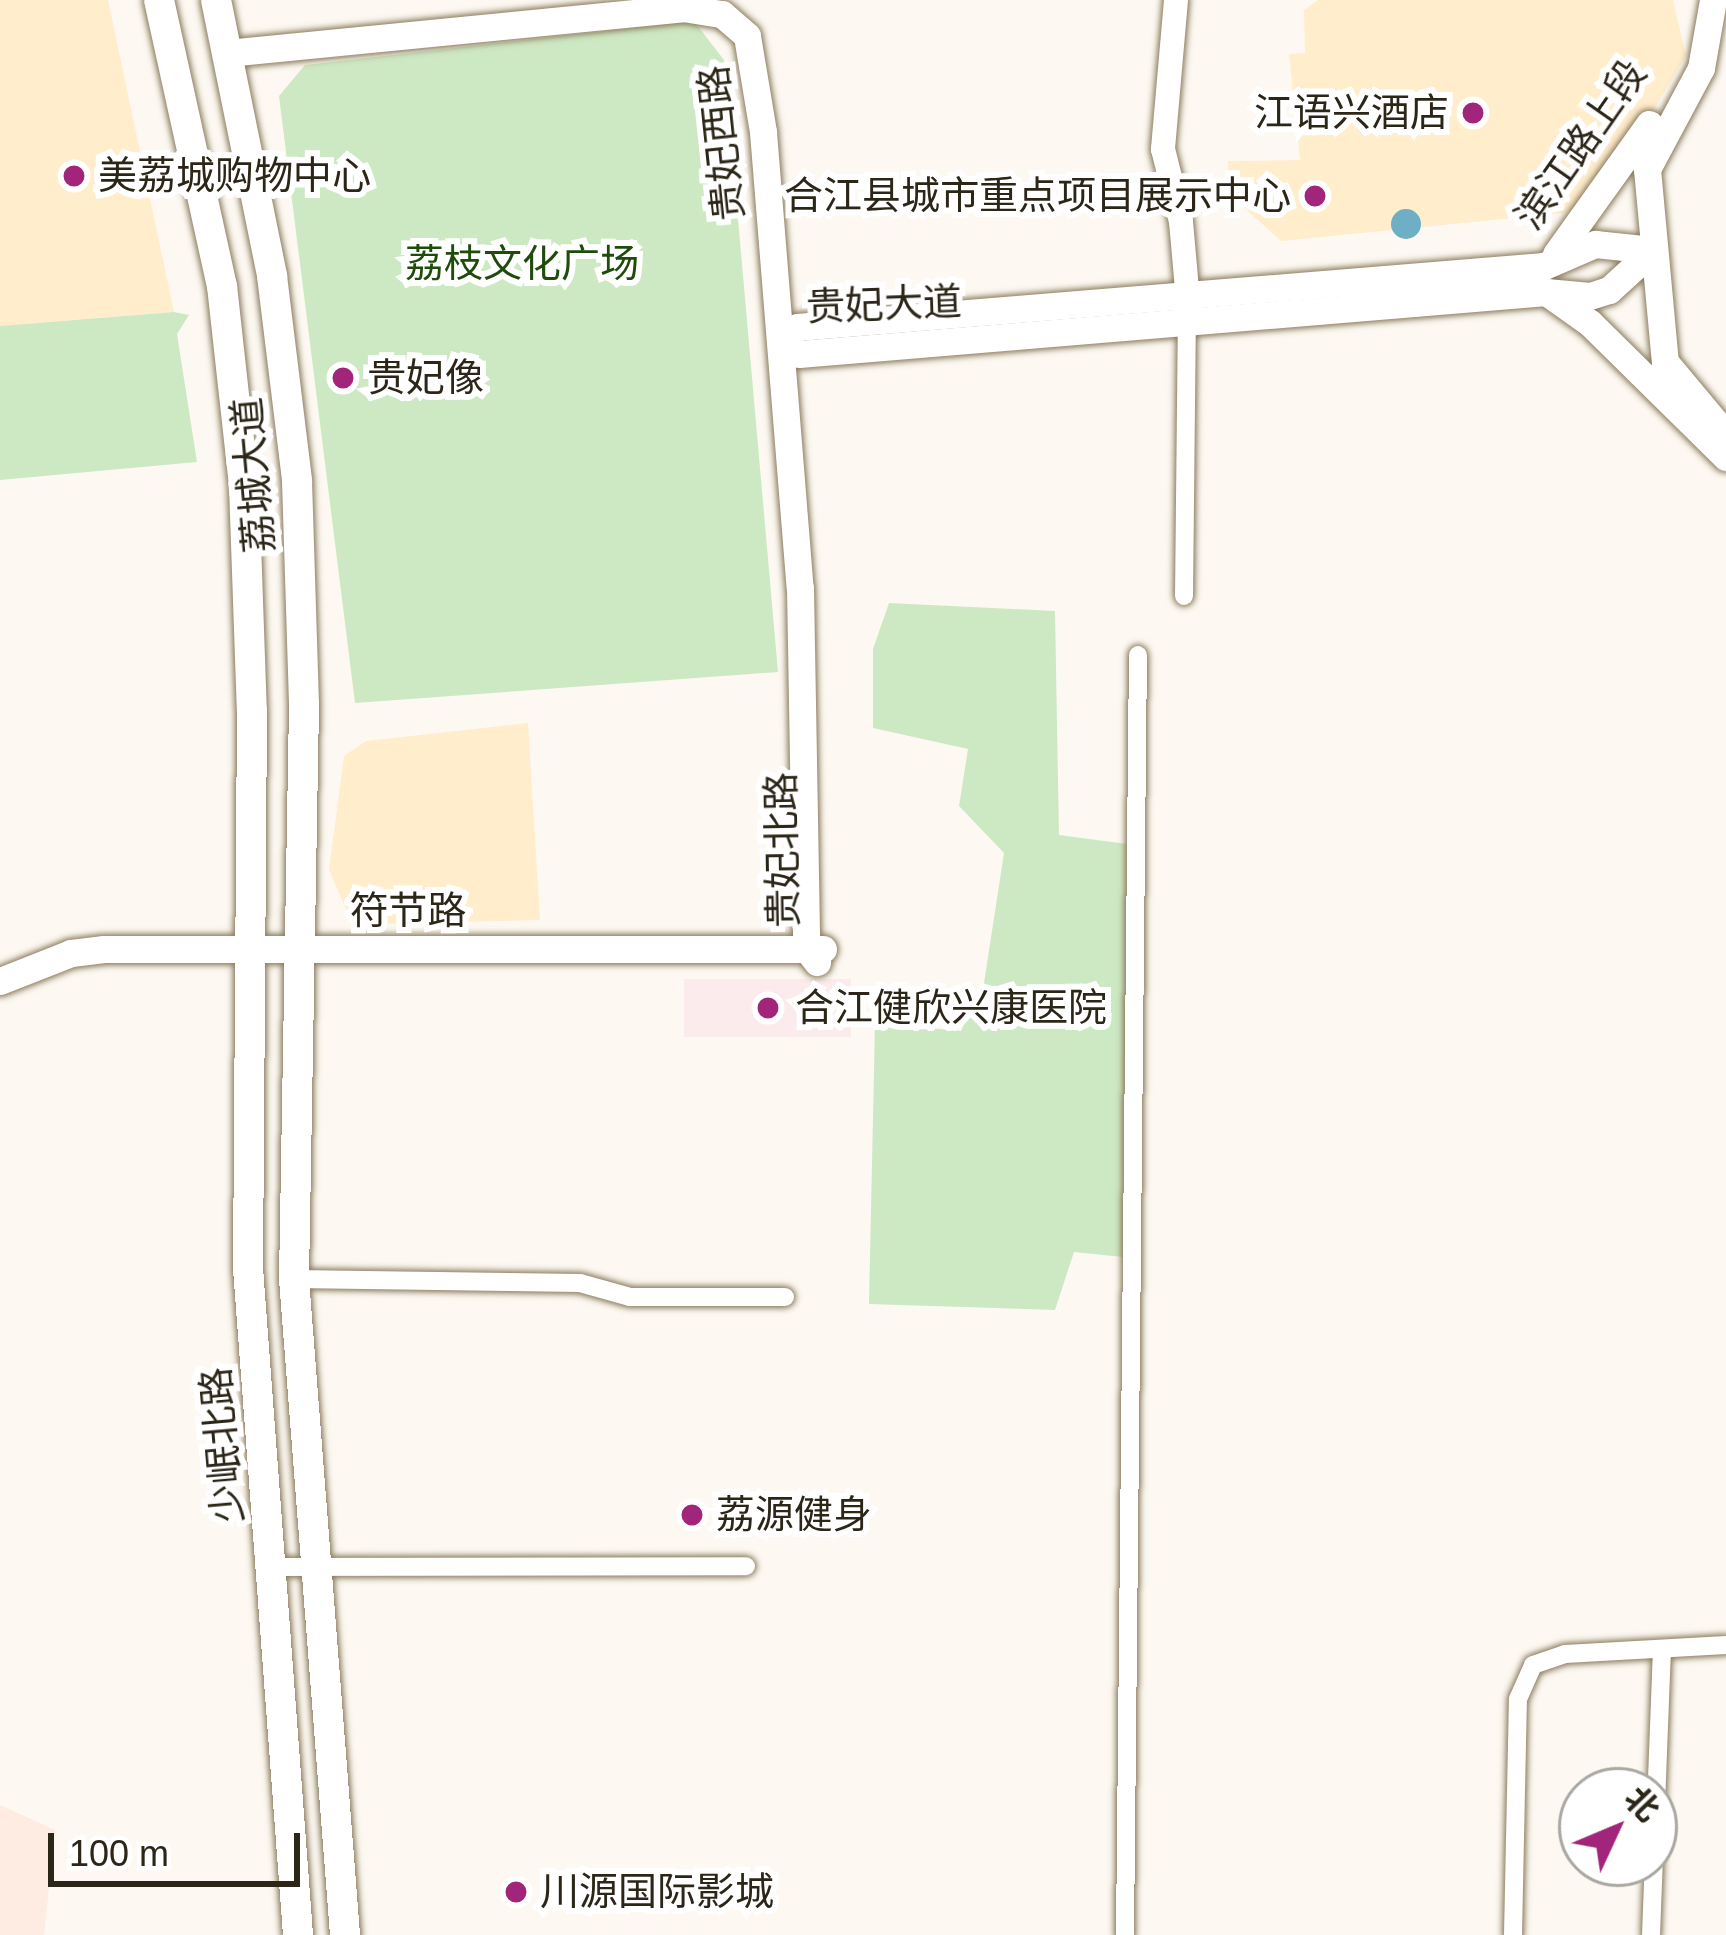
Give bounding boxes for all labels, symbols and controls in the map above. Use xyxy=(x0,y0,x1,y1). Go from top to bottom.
street label: 滨江路上段 xyxy=(1506,52,1656,238)
street label: 贵妃西路 xyxy=(691,63,753,223)
place label: 江语兴酒店 xyxy=(1254,90,1449,136)
marker: 江语兴酒店 xyxy=(1460,100,1486,126)
place label: 美荔城购物中心 xyxy=(98,153,371,199)
marker: 美荔城购物中心 xyxy=(61,163,87,189)
place label: 合江县城市重点项目展示中心 xyxy=(784,173,1291,219)
marker: 合江县城市重点项目展示中心 xyxy=(1302,183,1328,209)
park label: 荔枝文化广场 xyxy=(405,241,639,287)
street label: 贵妃大道 xyxy=(805,279,963,331)
place label: 贵妃像 xyxy=(367,355,484,401)
marker: 贵妃像 xyxy=(330,365,356,391)
street label: 荔城大道 xyxy=(224,395,284,555)
street label: 贵妃北路 xyxy=(758,772,808,928)
street label: 符节路 xyxy=(350,888,466,934)
place label: 合江健欣兴康医院 xyxy=(795,985,1107,1031)
marker: 合江健欣兴康医院 xyxy=(752,992,784,1024)
street label: 少岷北路 xyxy=(193,1365,253,1525)
place label: 荔源健身 xyxy=(716,1492,872,1538)
marker: 荔源健身 xyxy=(679,1502,705,1528)
north arrow xyxy=(1558,1767,1678,1887)
text: 北 xyxy=(1617,1779,1667,1828)
scale bar xyxy=(54,1809,306,1883)
text: 100 m xyxy=(69,1833,169,1874)
place label: 川源国际影城 xyxy=(540,1869,774,1915)
marker: 川源国际影城 xyxy=(503,1879,529,1905)

